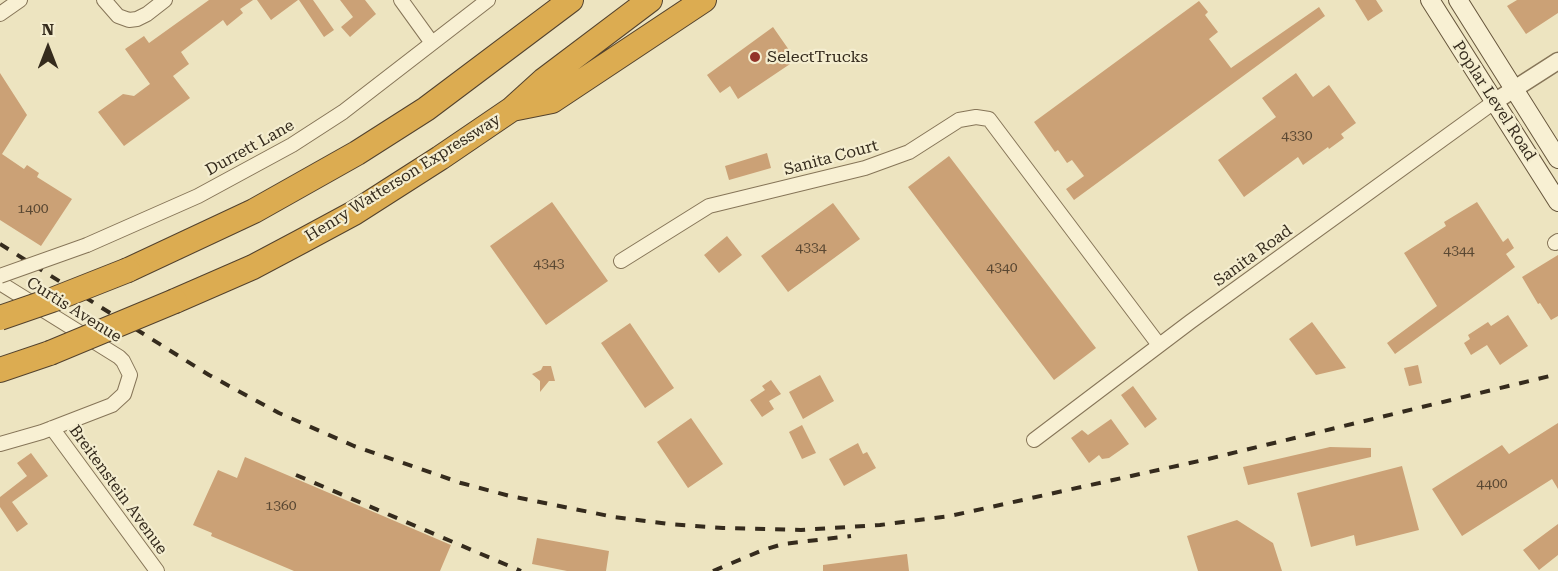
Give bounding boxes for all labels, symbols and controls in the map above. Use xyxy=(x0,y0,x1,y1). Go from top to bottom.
north arrow xyxy=(18,18,78,78)
text: N xyxy=(42,20,54,39)
street label: Poplar Level Road xyxy=(1448,38,1540,164)
place label: SelectTrucks xyxy=(767,47,868,67)
marker: SelectTrucks xyxy=(748,50,762,64)
street label: Henry Watterson Expressway xyxy=(302,110,504,246)
street label: Durrett Lane xyxy=(202,116,298,180)
house number: 4330 xyxy=(1281,128,1313,144)
street label: Sanita Court xyxy=(782,136,880,180)
house number: 1400 xyxy=(17,201,49,217)
street label: Sanita Road xyxy=(1210,221,1296,291)
house number: 4334 xyxy=(795,240,827,256)
house number: 4344 xyxy=(1443,243,1475,259)
house number: 4343 xyxy=(533,256,565,272)
house number: 4340 xyxy=(986,260,1018,276)
street label: Curtis Avenue xyxy=(23,273,125,347)
street label: Breitenstein Avenue xyxy=(65,422,171,558)
house number: 4400 xyxy=(1476,476,1508,492)
house number: 1360 xyxy=(265,498,297,514)

